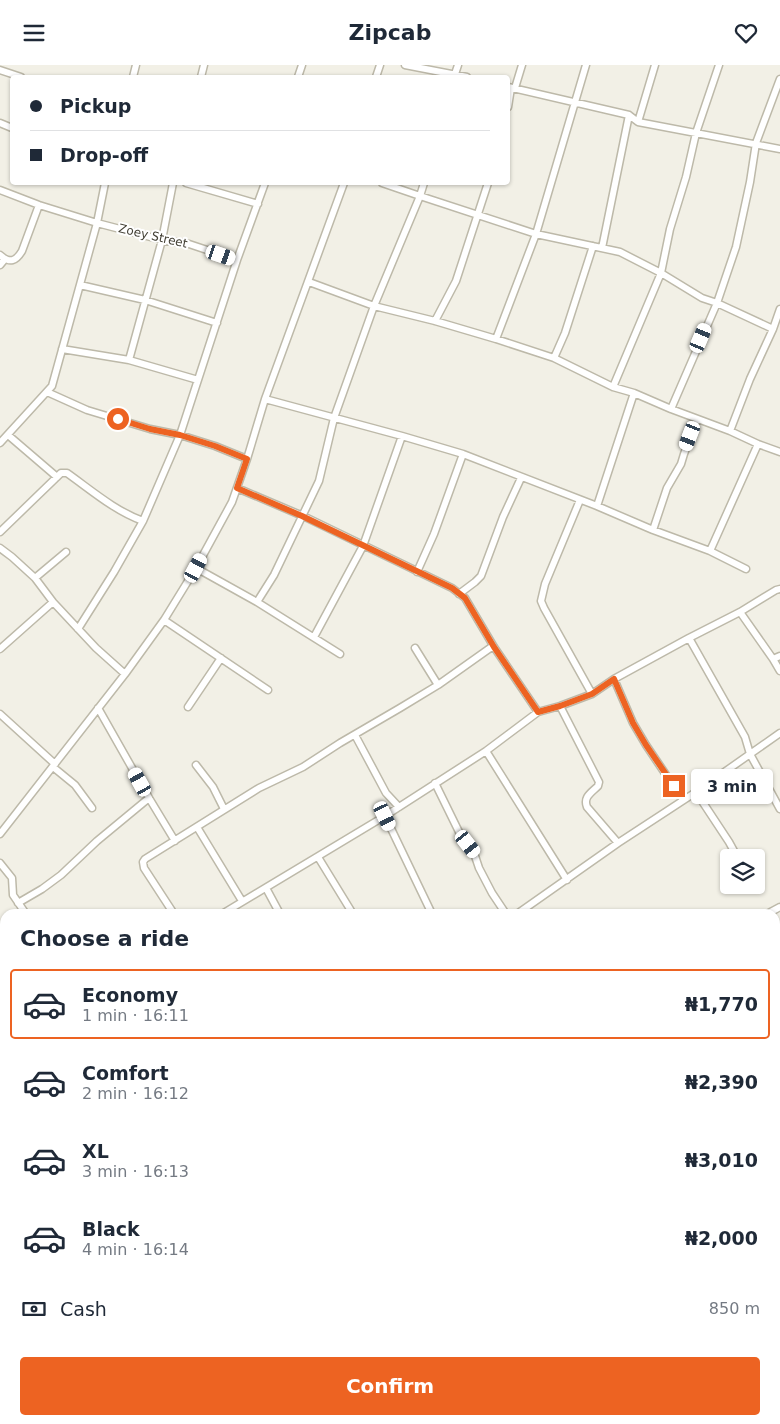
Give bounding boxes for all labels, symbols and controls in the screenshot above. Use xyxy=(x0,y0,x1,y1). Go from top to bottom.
icon: menu xyxy=(20,19,48,47)
icon: heart xyxy=(732,19,760,47)
text: Zipcab xyxy=(349,20,431,45)
text: Pickup xyxy=(60,95,131,117)
text: Drop-off xyxy=(60,144,148,166)
street label: Zoey Street xyxy=(117,221,189,251)
car xyxy=(204,243,237,267)
car xyxy=(688,321,713,355)
route start xyxy=(107,408,129,430)
car xyxy=(677,419,702,453)
car xyxy=(182,551,209,585)
car xyxy=(126,765,153,799)
callout: 3 min xyxy=(692,769,774,803)
route end xyxy=(663,775,685,797)
text: 3 min xyxy=(707,777,757,796)
car xyxy=(371,799,398,833)
car xyxy=(452,828,483,860)
map controls xyxy=(720,849,765,894)
button: layers xyxy=(720,849,765,894)
text: Choose a ride xyxy=(20,926,189,951)
icon: car xyxy=(22,982,67,1027)
text: Economy xyxy=(82,984,178,1006)
text: ₦1,770 xyxy=(685,993,758,1015)
text: 1 min · 16:11 xyxy=(82,1006,189,1025)
icon: car xyxy=(22,1060,67,1105)
text: Comfort xyxy=(82,1062,169,1084)
text: ₦2,390 xyxy=(685,1071,758,1093)
text: 2 min · 16:12 xyxy=(82,1084,189,1103)
icon: car xyxy=(22,1138,67,1183)
text: XL xyxy=(82,1140,109,1162)
text: ₦3,010 xyxy=(685,1149,758,1171)
text: 3 min · 16:13 xyxy=(82,1162,189,1181)
icon: car xyxy=(22,1216,67,1261)
text: Black xyxy=(82,1218,140,1240)
text: ₦2,000 xyxy=(685,1227,758,1249)
text: 4 min · 16:14 xyxy=(82,1240,189,1259)
icon: cash xyxy=(20,1295,48,1323)
text: Cash xyxy=(60,1298,107,1320)
text: 850 m xyxy=(709,1299,760,1318)
button: Confirm xyxy=(20,1357,760,1415)

